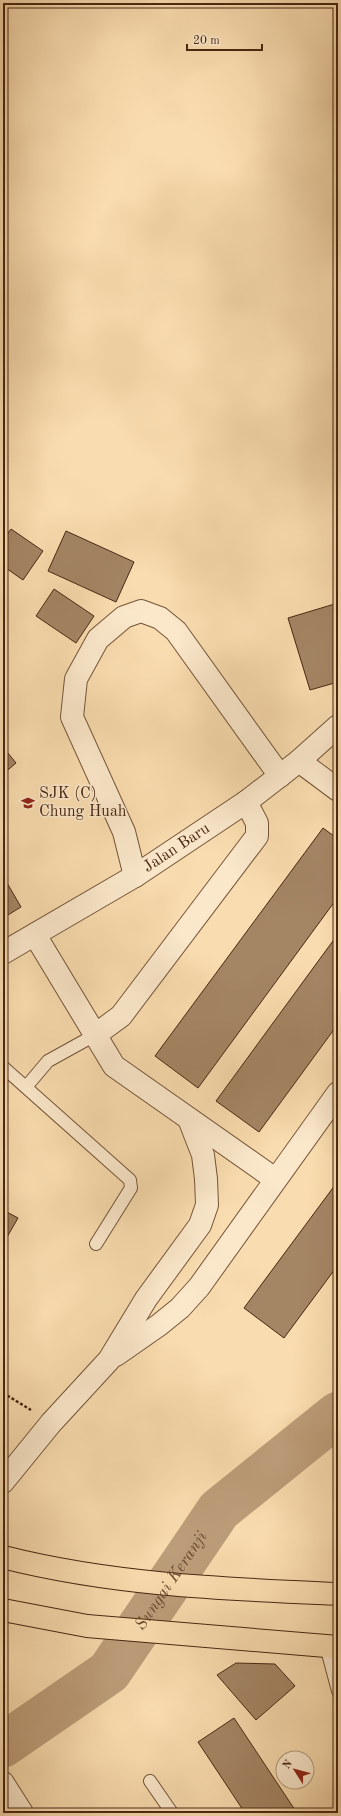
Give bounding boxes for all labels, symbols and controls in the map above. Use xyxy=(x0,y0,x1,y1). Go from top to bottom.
scale bar xyxy=(187,26,262,52)
text: 20 m xyxy=(193,35,220,47)
place label: SJK (C) Chung Huah xyxy=(39,785,127,820)
school or university icon: SJK (C) Chung Huah xyxy=(20,795,36,811)
street label: Jalan Baru xyxy=(141,820,213,876)
water label: Sungai Keranji xyxy=(132,1528,210,1633)
north arrow xyxy=(275,1750,315,1790)
text: N xyxy=(281,1758,295,1772)

